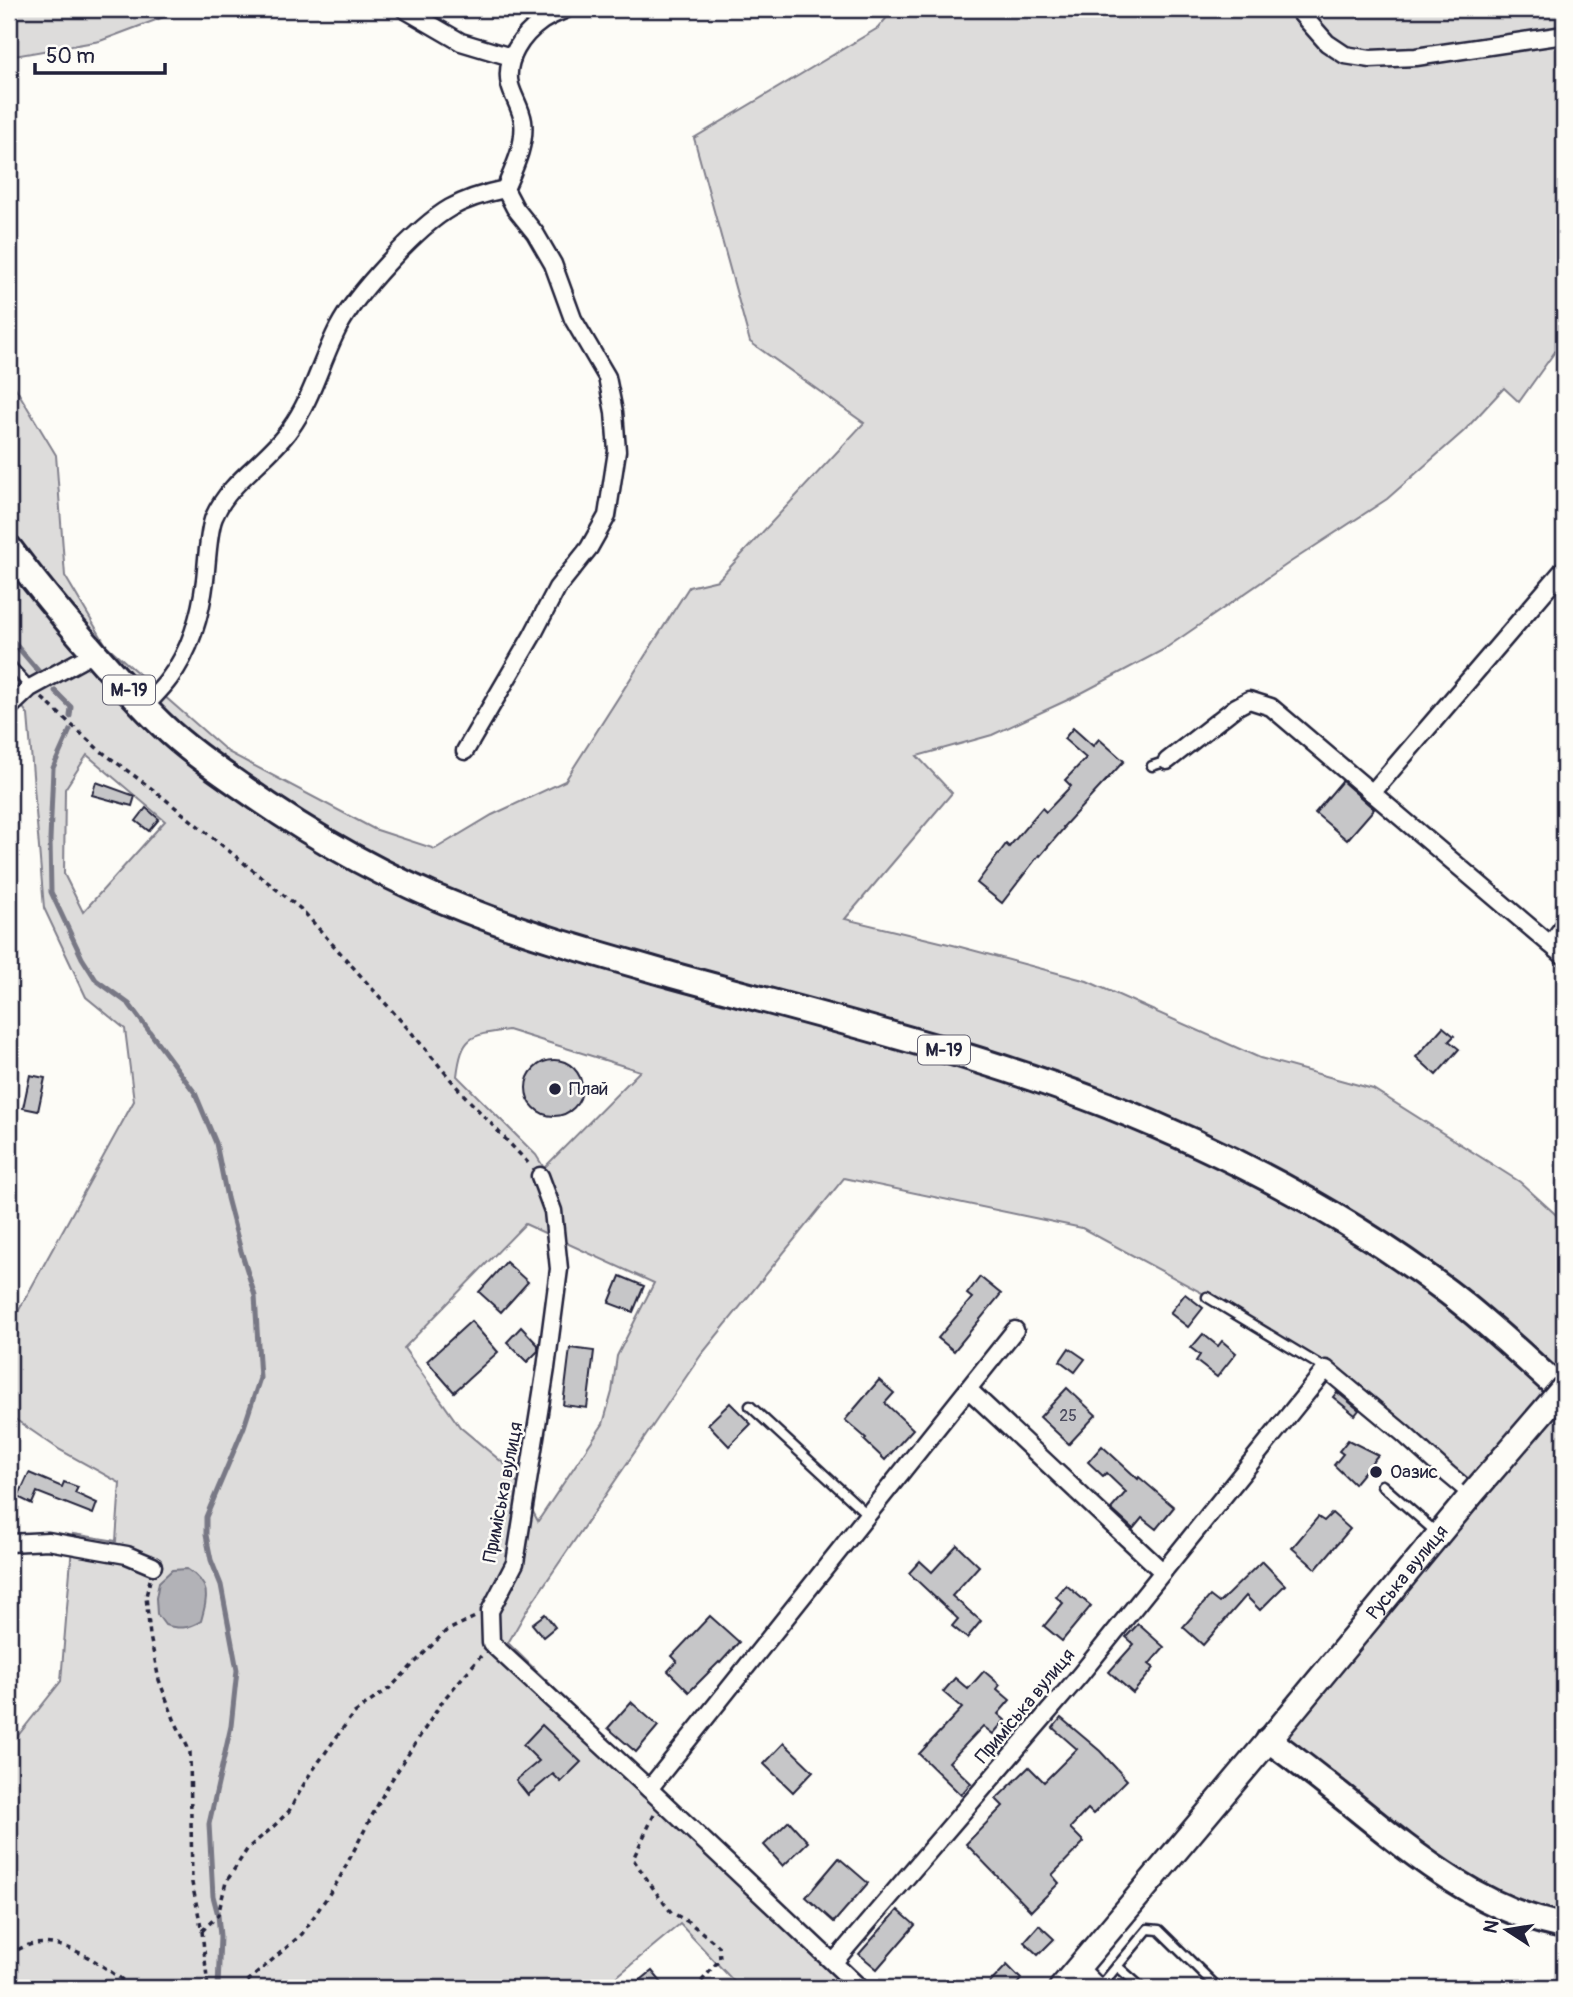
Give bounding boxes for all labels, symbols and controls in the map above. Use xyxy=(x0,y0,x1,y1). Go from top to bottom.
scale bar xyxy=(35,32,164,76)
text: 50 m xyxy=(46,43,95,70)
road number: М-19 xyxy=(103,676,155,704)
road number: М-19 xyxy=(918,1036,970,1064)
place label: Плай xyxy=(569,1077,608,1101)
marker: Плай xyxy=(547,1081,563,1097)
house number: 25 xyxy=(1059,1406,1077,1426)
street label: Приміська вулиця xyxy=(478,1420,528,1564)
place label: Оазис xyxy=(1390,1460,1439,1484)
marker: Оазис xyxy=(1368,1464,1384,1480)
street label: Руська вулиця xyxy=(1361,1520,1453,1625)
street label: Приміська вулиця xyxy=(970,1644,1080,1768)
north arrow xyxy=(1472,1896,1542,1966)
text: N xyxy=(1478,1918,1504,1935)

